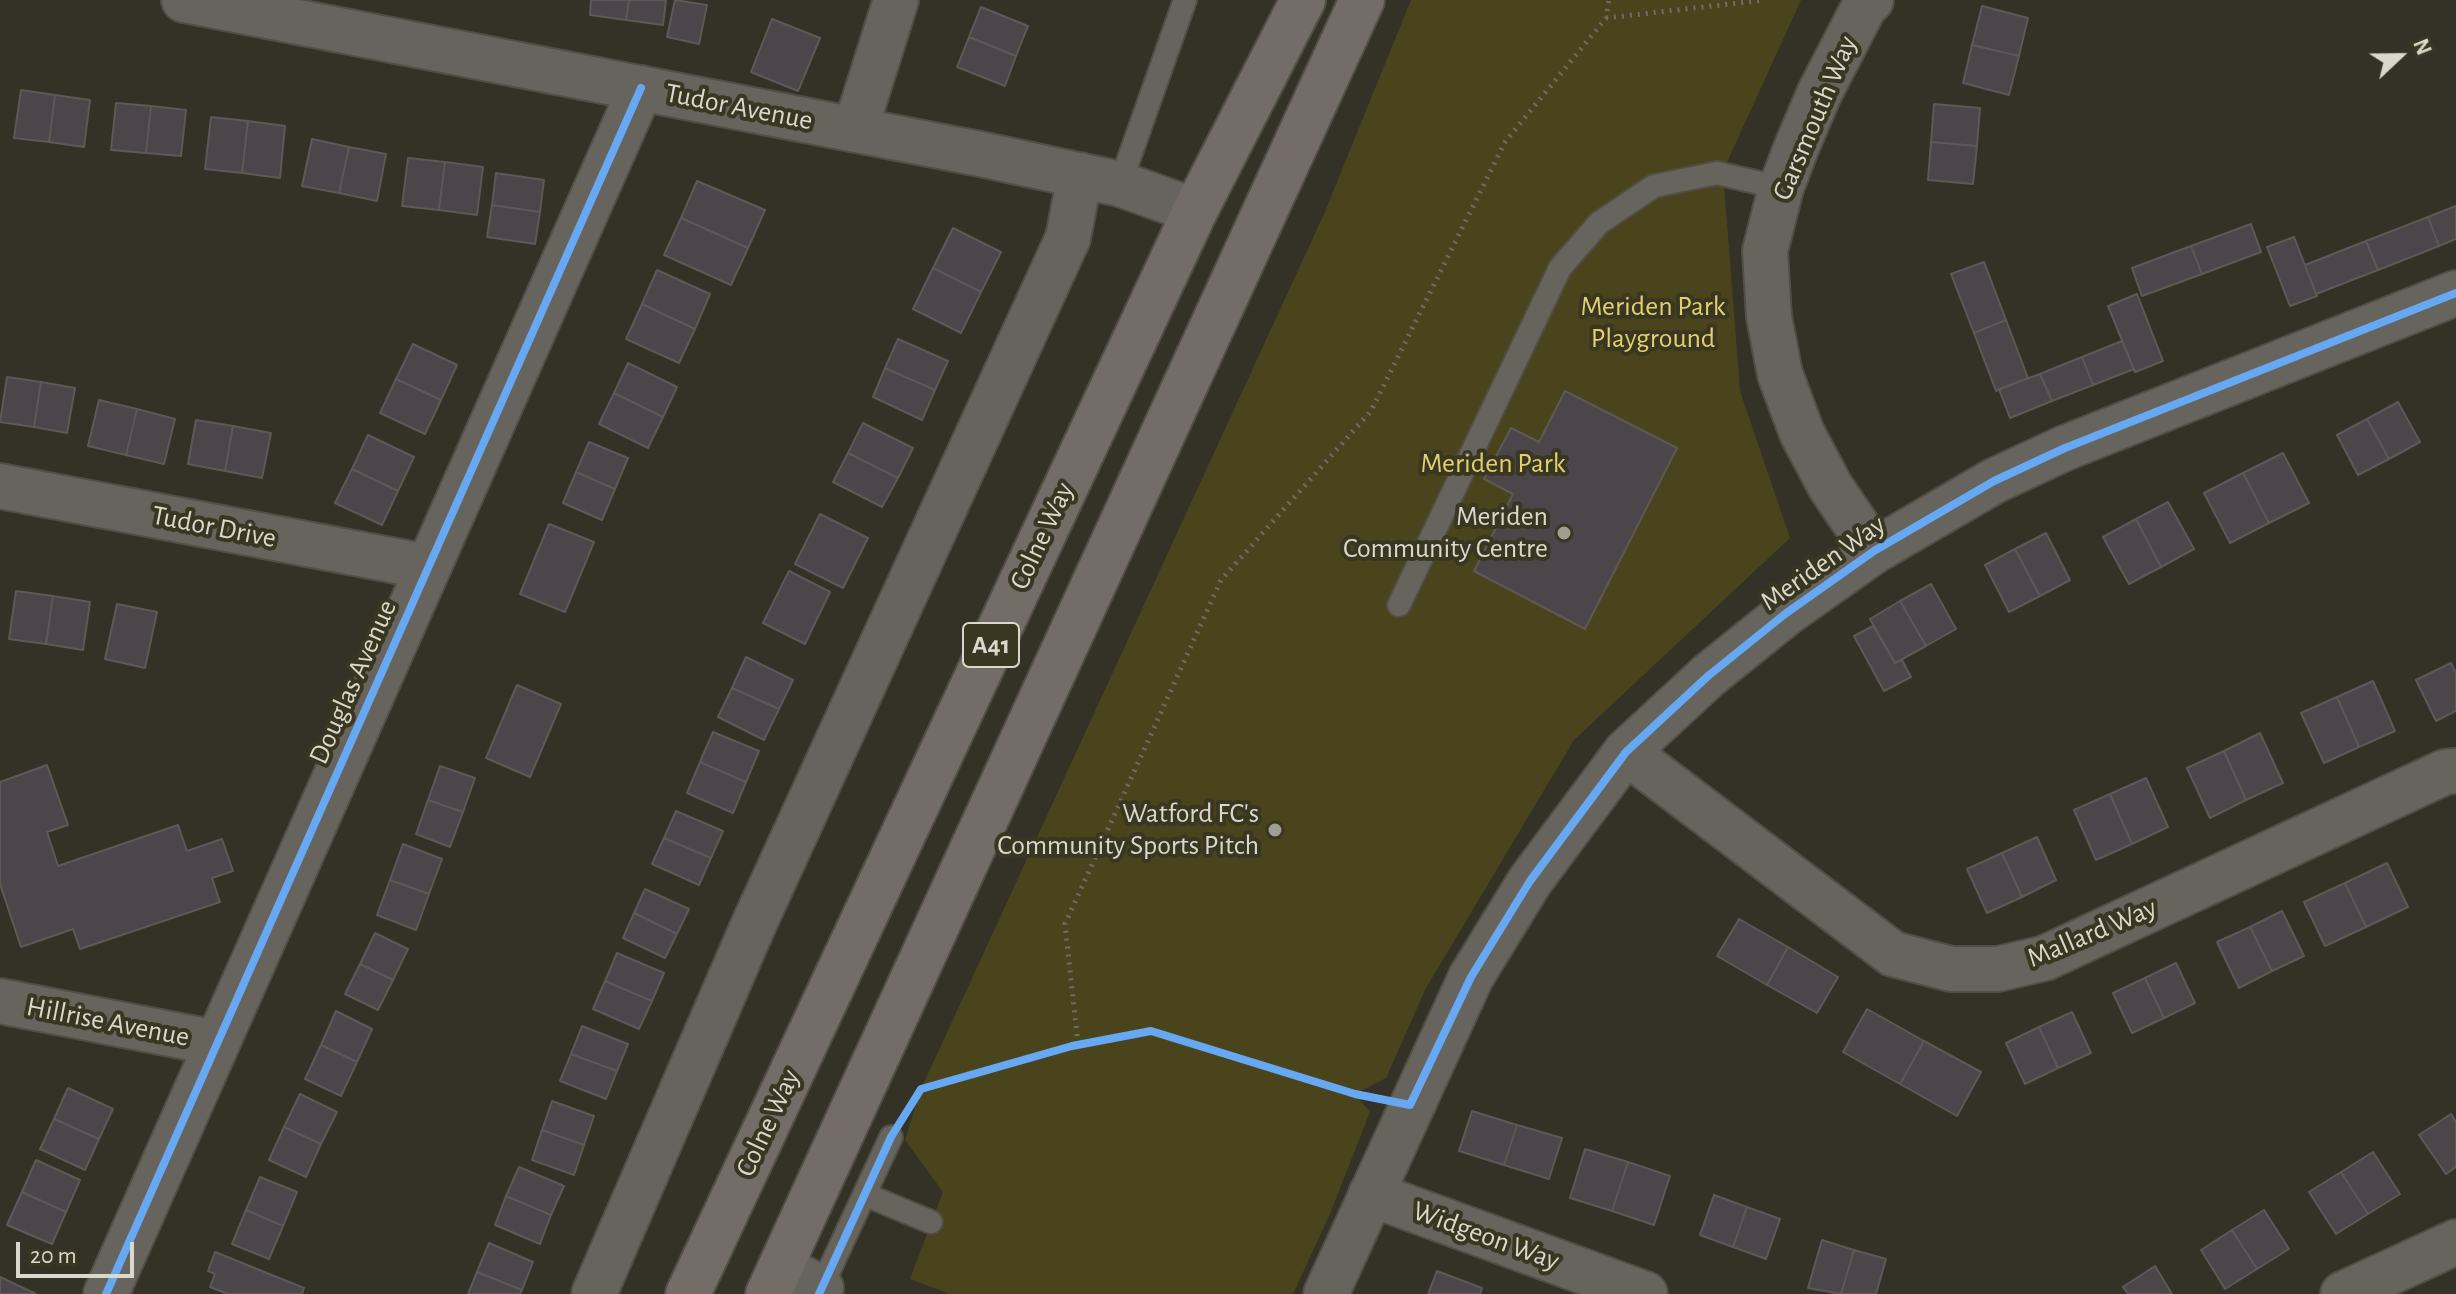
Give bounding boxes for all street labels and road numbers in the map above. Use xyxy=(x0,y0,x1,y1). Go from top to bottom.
street label: Garsmouth Way xyxy=(1765,31,1865,205)
street label: Tudor Avenue xyxy=(663,76,815,138)
street label: Colne Way xyxy=(1003,477,1081,595)
street label: Tudor Drive xyxy=(149,499,279,555)
street label: Meriden Way xyxy=(1754,508,1892,618)
street label: Douglas Avenue xyxy=(302,595,404,769)
road number: A41 xyxy=(963,623,1019,667)
street label: Mallard Way xyxy=(2022,891,2162,975)
street label: Hillrise Avenue xyxy=(24,990,192,1054)
street label: Colne Way xyxy=(729,1064,807,1182)
street label: Widgeon Way xyxy=(1408,1194,1564,1278)

